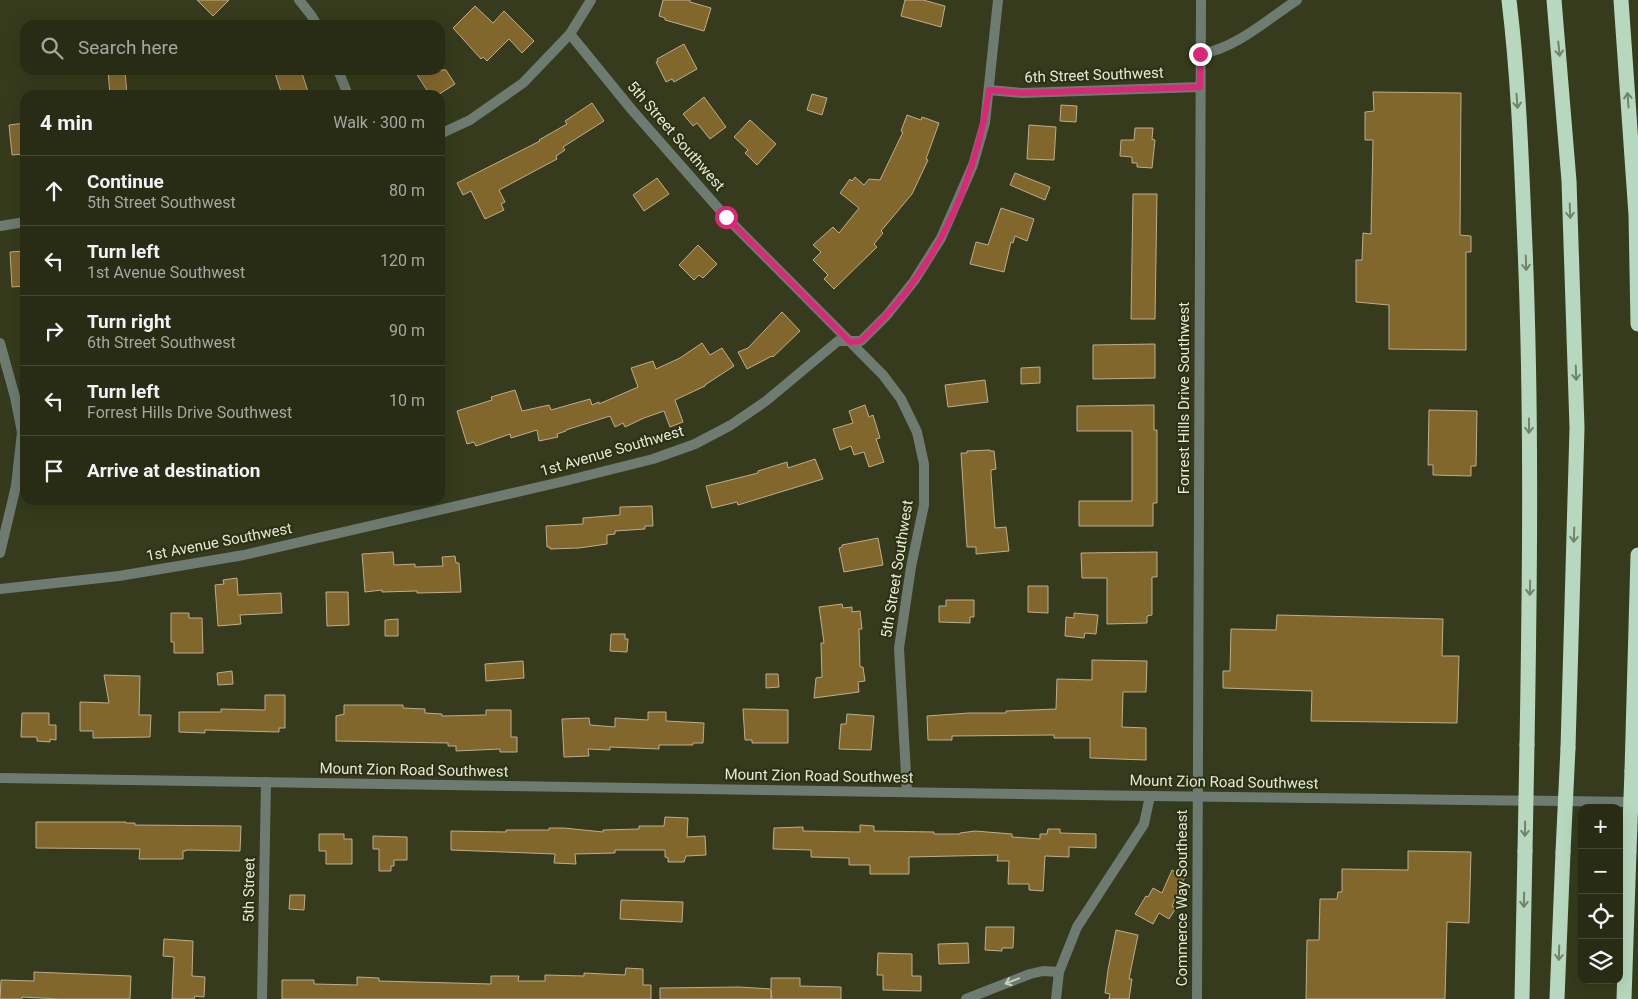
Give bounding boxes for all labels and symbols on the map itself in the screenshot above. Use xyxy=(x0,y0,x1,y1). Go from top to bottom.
one-way arrow xyxy=(1554,40,1564,56)
route end xyxy=(1189,43,1212,66)
street label: 6th Street Southwest xyxy=(1024,64,1164,86)
street label: 5th Street Southwest xyxy=(623,77,729,195)
one-way arrow xyxy=(1513,93,1522,109)
one-way arrow xyxy=(1623,93,1632,109)
one-way arrow xyxy=(1565,202,1575,218)
route start xyxy=(715,206,738,229)
one-way arrow xyxy=(1521,254,1531,271)
street label: Forrest Hills Drive Southwest xyxy=(1175,302,1193,494)
one-way arrow xyxy=(1571,365,1580,381)
one-way arrow xyxy=(1524,417,1534,433)
street label: 1st Avenue Southwest xyxy=(538,422,686,480)
street label: 5th Street Southwest xyxy=(877,499,917,639)
street label: 1st Avenue Southwest xyxy=(144,519,294,565)
one-way arrow xyxy=(1570,527,1579,543)
one-way arrow xyxy=(1525,580,1535,596)
street label: Mount Zion Road Southwest xyxy=(319,759,509,781)
street label: Mount Zion Road Southwest xyxy=(724,765,914,787)
street label: Mount Zion Road Southwest xyxy=(1129,771,1319,793)
street label: Commerce Way Southeast xyxy=(1173,810,1191,986)
one-way arrow xyxy=(1521,821,1530,837)
street label: 5th Street xyxy=(239,857,259,923)
one-way arrow xyxy=(1519,892,1529,908)
one-way arrow xyxy=(1554,944,1564,961)
one-way arrow xyxy=(1005,977,1020,986)

